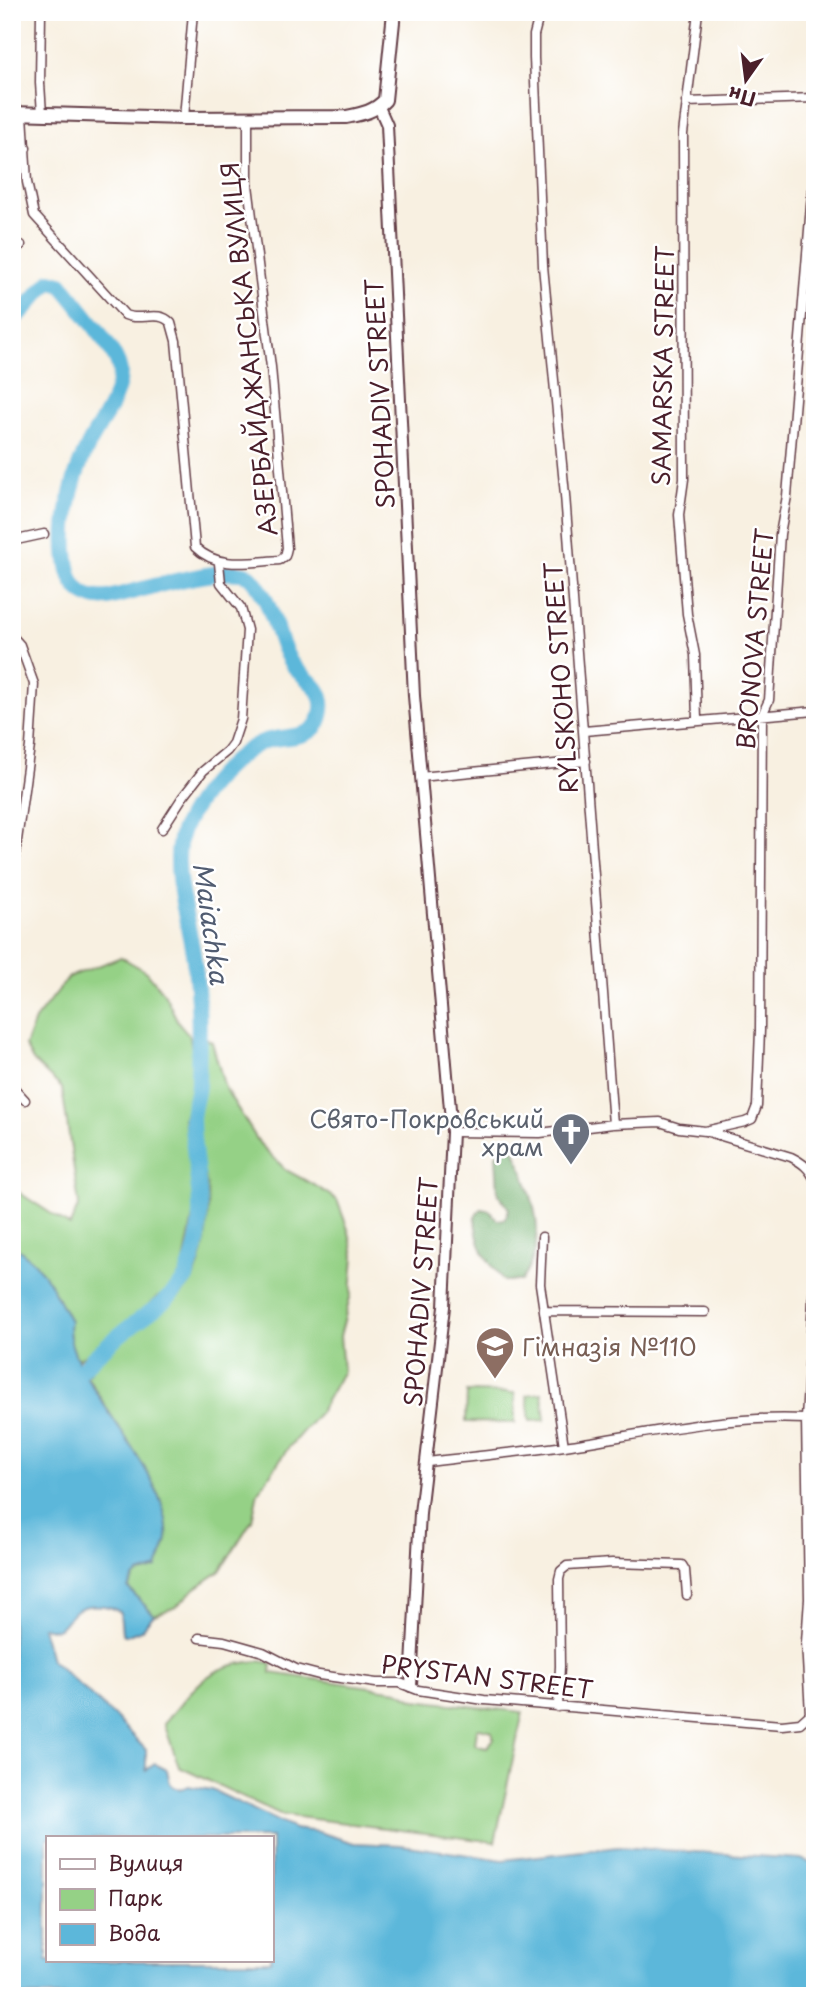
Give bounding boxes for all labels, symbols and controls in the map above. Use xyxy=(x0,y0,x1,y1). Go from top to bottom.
north arrow xyxy=(712,46,782,116)
text: Пн xyxy=(725,81,758,114)
street label: АЗЕРБАЙДЖАНСЬКА ВУЛИЦЯ xyxy=(210,160,286,538)
street label: SAMARSKA STREET xyxy=(642,245,682,487)
street label: SPOHADIV STREET xyxy=(355,277,403,510)
street label: BRONOVA STREET xyxy=(726,526,782,751)
street label: RYLSKOHO STREET xyxy=(534,561,586,795)
water label: Maiachka xyxy=(184,859,240,987)
place label: Свято-Покровський храм xyxy=(309,1100,544,1164)
church icon: Свято-Покровський храм xyxy=(550,1111,592,1166)
street label: SPOHADIV STREET xyxy=(394,1175,446,1408)
school or university icon: Гімназія №110 xyxy=(474,1325,516,1380)
place label: Гімназія №110 xyxy=(522,1328,696,1364)
street label: PRYSTAN STREET xyxy=(379,1645,596,1707)
legend xyxy=(46,1836,273,1962)
text: Вулиця xyxy=(108,1846,184,1878)
text: Парк xyxy=(108,1881,163,1913)
text: Вода xyxy=(108,1916,160,1948)

